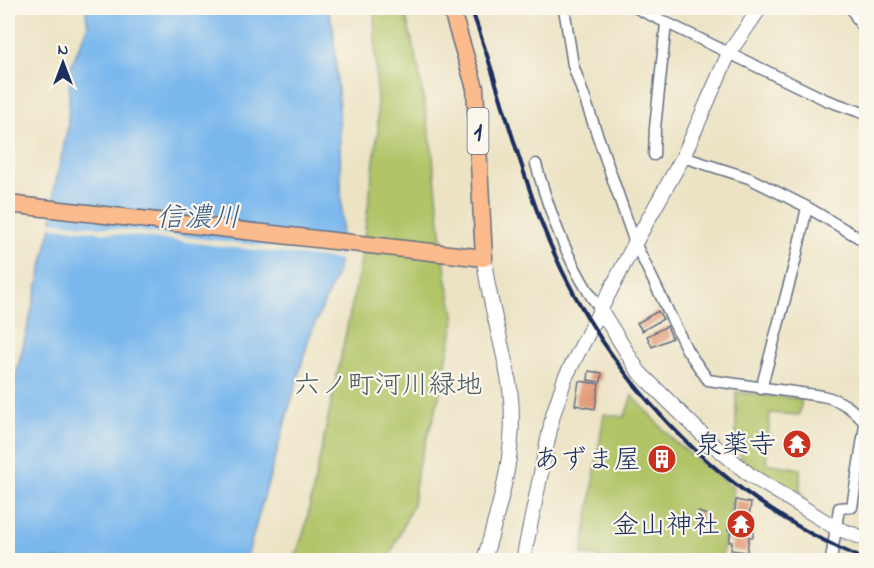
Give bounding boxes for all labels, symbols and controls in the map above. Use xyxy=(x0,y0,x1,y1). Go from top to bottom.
north arrow xyxy=(33,33,93,93)
text: N xyxy=(58,38,69,62)
road number: 1 xyxy=(468,108,488,154)
water label: 信濃川 xyxy=(156,199,240,240)
park label: 六ノ町河川緑地 xyxy=(294,367,483,406)
place label: 泉薬寺 xyxy=(695,427,776,466)
temple icon: 泉薬寺 xyxy=(781,428,813,460)
place label: あずま屋 xyxy=(534,442,641,481)
building icon: あずま屋 xyxy=(646,443,678,475)
place label: 金山神社 xyxy=(612,507,720,546)
temple icon: 金山神社 xyxy=(725,508,757,540)

